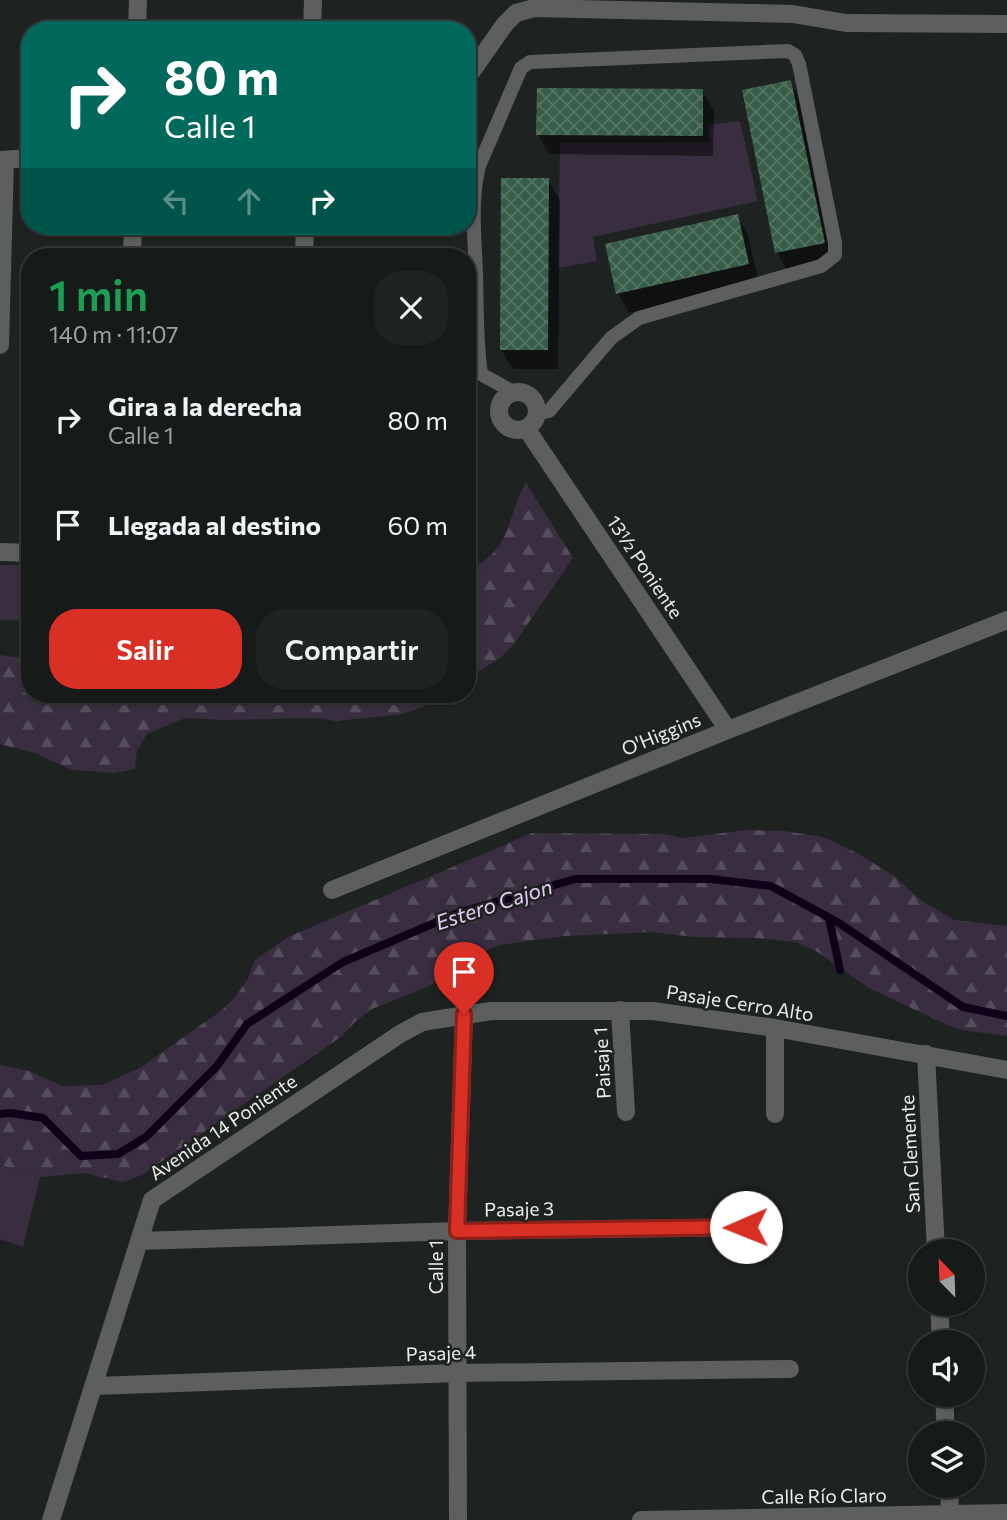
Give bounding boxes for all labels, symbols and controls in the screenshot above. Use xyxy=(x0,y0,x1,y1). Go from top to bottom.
text: 80 m xyxy=(164,45,279,105)
icon: right xyxy=(49,49,140,140)
text: Calle 1 xyxy=(164,105,256,145)
icon: left xyxy=(157,182,195,220)
icon: ahead xyxy=(230,182,268,220)
icon: right xyxy=(303,182,341,220)
text: 1 min xyxy=(49,268,148,320)
button: close xyxy=(374,271,448,345)
text: 140 m · 11:07 xyxy=(49,320,179,348)
text: Gira a la derecha xyxy=(108,390,302,421)
icon: right xyxy=(49,401,87,439)
text: 80 m xyxy=(388,404,448,435)
text: Calle 1 xyxy=(108,421,174,449)
icon: arrive xyxy=(49,506,87,544)
text: Llegada al destino xyxy=(108,509,321,540)
text: 60 m xyxy=(388,509,448,540)
street label: 13½ Poniente xyxy=(603,511,688,623)
button: Salir xyxy=(49,609,242,689)
button: Compartir xyxy=(256,609,448,689)
street label: O'Higgins xyxy=(618,707,704,760)
water label: Estero Cajon xyxy=(432,873,555,934)
pin xyxy=(434,942,494,1014)
icon: arrive xyxy=(445,953,483,991)
street label: Pasaje Cerro Alto xyxy=(665,980,815,1026)
street label: Paisaje 1 xyxy=(588,1026,615,1100)
street label: Avenida 14 Poniente xyxy=(145,1069,301,1184)
street label: San Clemente xyxy=(895,1094,924,1214)
position arrow xyxy=(709,1190,783,1264)
street label: Pasaje 3 xyxy=(484,1196,554,1221)
north arrow xyxy=(908,1239,985,1316)
map controls xyxy=(908,1239,985,1498)
street label: Calle 1 xyxy=(424,1240,447,1294)
button: sound xyxy=(908,1330,985,1407)
street label: Pasaje 4 xyxy=(405,1340,477,1365)
button: layers xyxy=(908,1421,985,1498)
street label: Calle Río Claro xyxy=(761,1483,887,1508)

